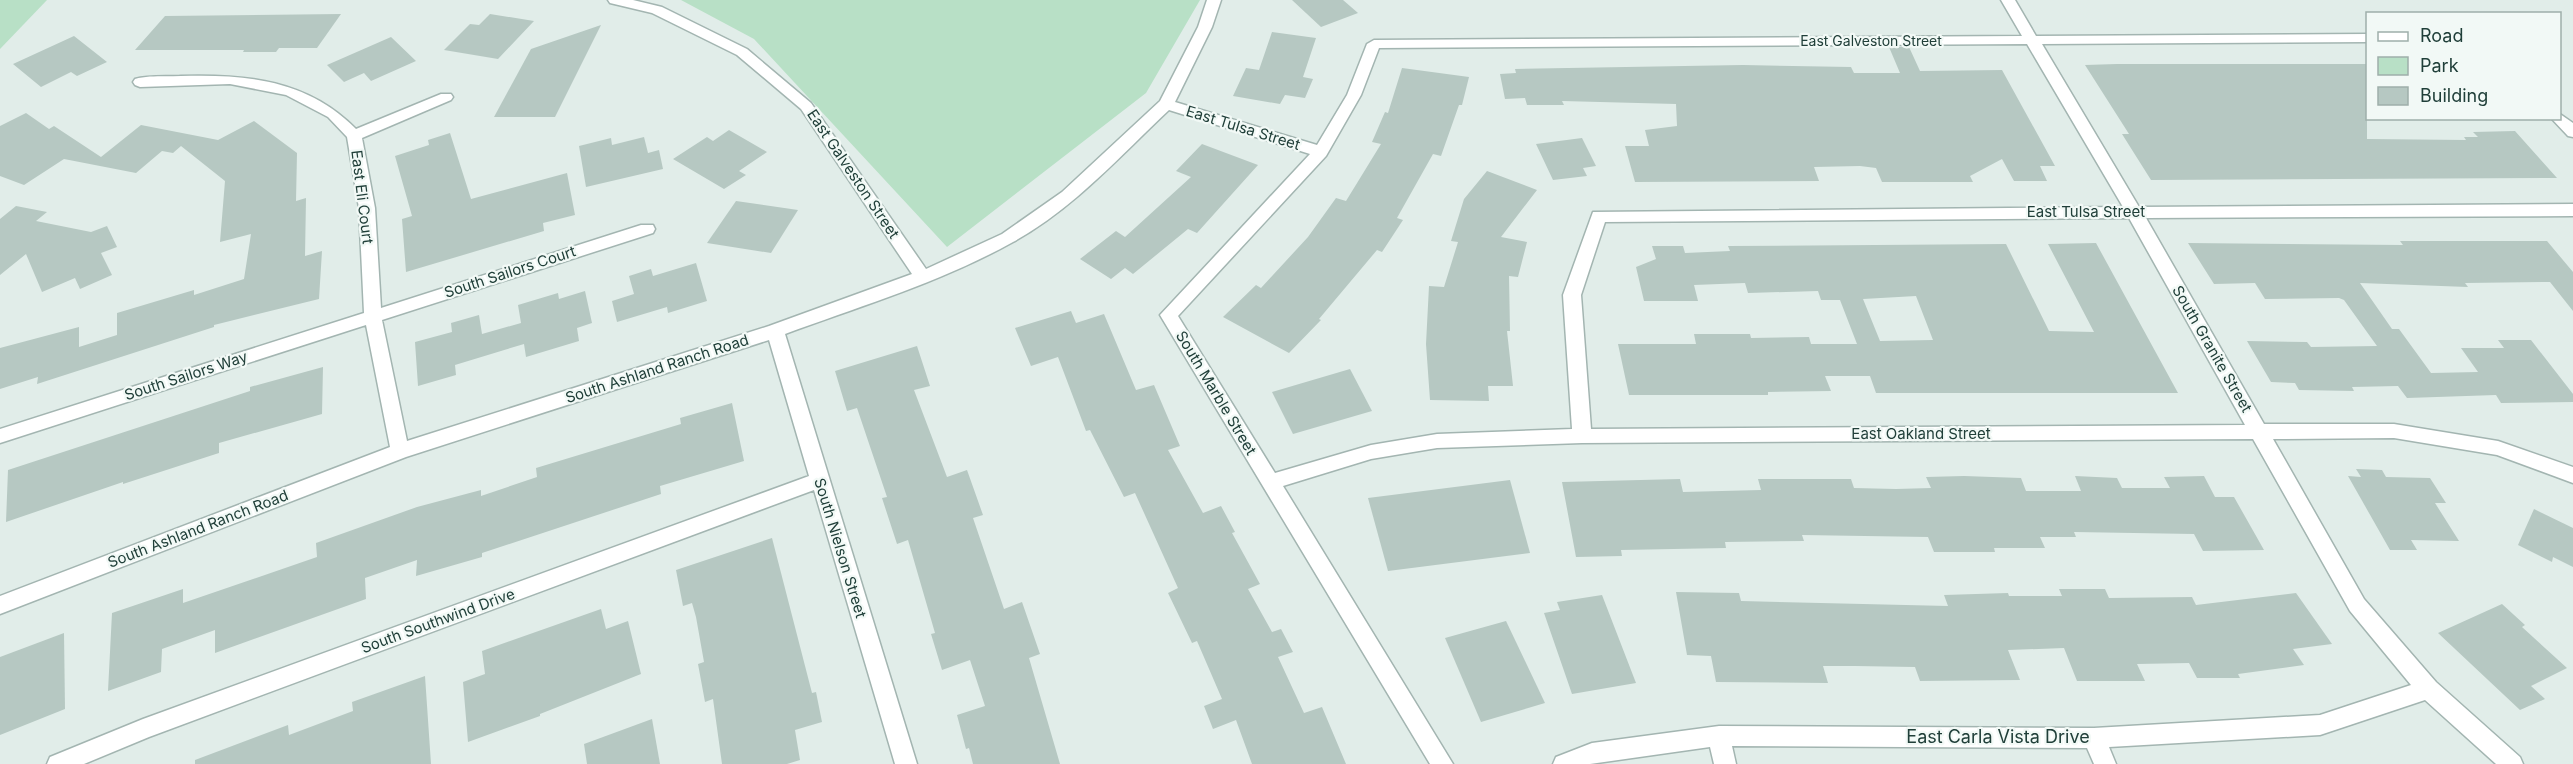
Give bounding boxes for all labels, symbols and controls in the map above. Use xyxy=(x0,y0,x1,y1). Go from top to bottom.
legend xyxy=(2366,12,2561,120)
text: Road xyxy=(2420,25,2463,46)
street label: East Galveston Street xyxy=(1800,32,1942,49)
text: Park xyxy=(2420,55,2459,76)
text: Building xyxy=(2420,85,2488,106)
street label: East Tulsa Street xyxy=(1184,101,1303,154)
street label: East Galveston Street xyxy=(803,105,904,242)
street label: East Eli Court xyxy=(347,149,378,245)
street label: East Tulsa Street xyxy=(2027,202,2145,221)
street label: South Sailors Court xyxy=(442,241,578,302)
street label: South Granite Street xyxy=(2168,282,2257,416)
street label: South Marble Street xyxy=(1172,327,1261,458)
street label: South Ashland Ranch Road xyxy=(563,330,751,407)
street label: South Sailors Way xyxy=(122,347,250,404)
street label: East Oakland Street xyxy=(1851,424,1991,443)
street label: South Nielson Street xyxy=(810,476,871,620)
street label: South Ashland Ranch Road xyxy=(105,485,291,572)
street label: South Southwind Drive xyxy=(358,584,517,657)
street label: East Carla Vista Drive xyxy=(1906,726,2090,747)

